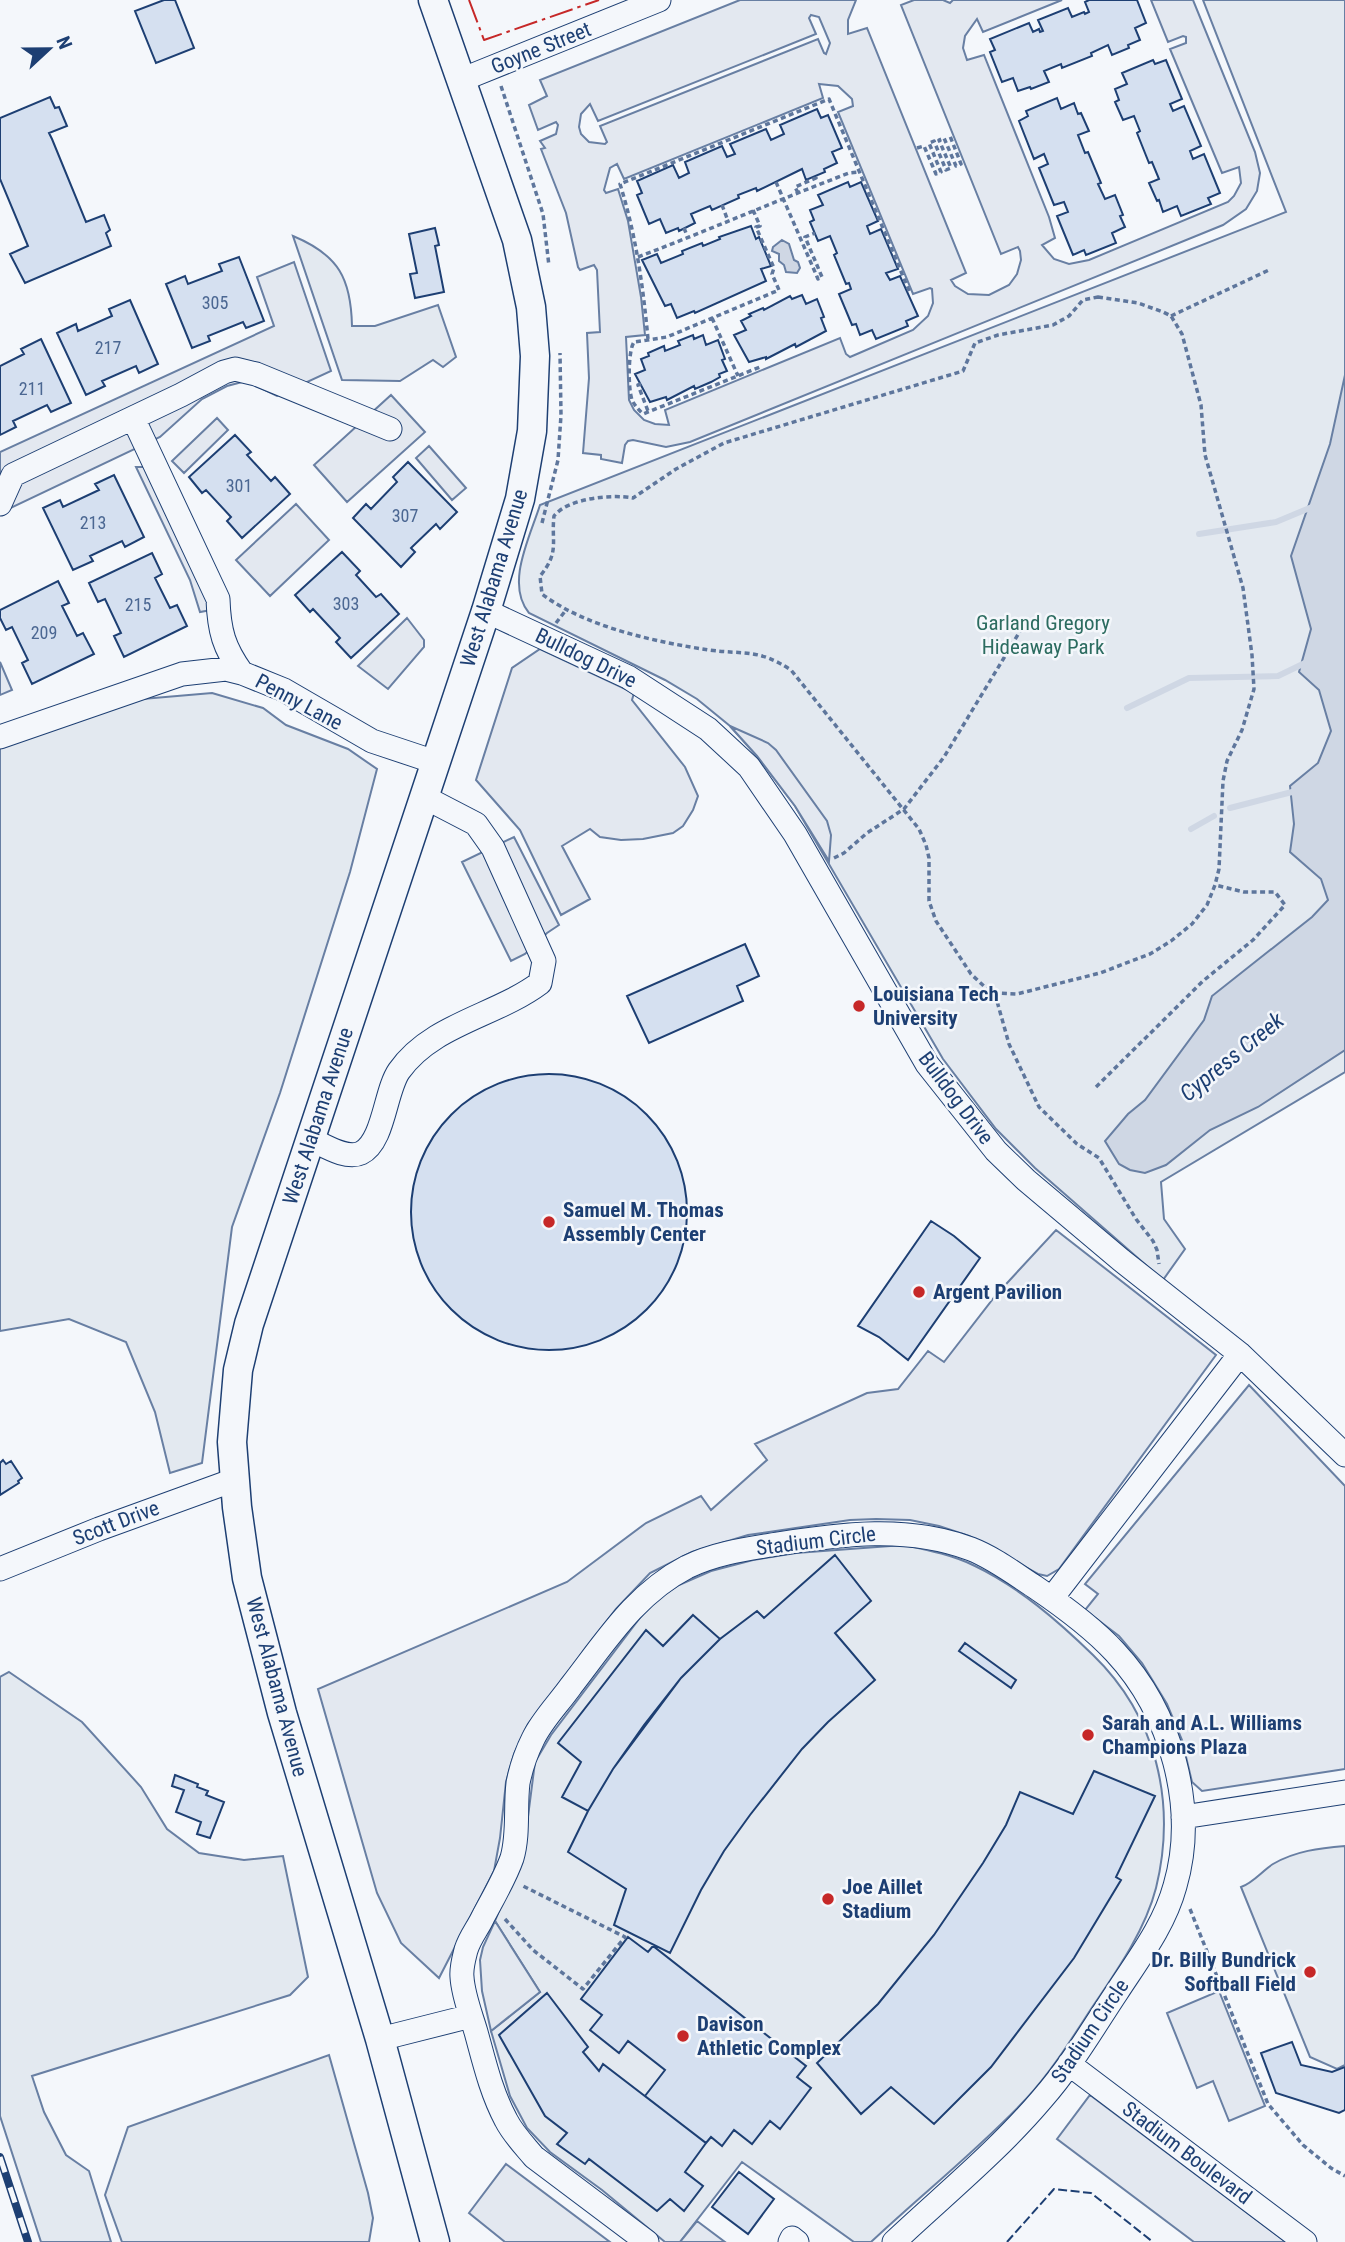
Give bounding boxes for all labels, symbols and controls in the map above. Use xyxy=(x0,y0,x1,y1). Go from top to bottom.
north arrow xyxy=(14,14,84,84)
street label: Goyne Street xyxy=(488,17,594,79)
text: N xyxy=(51,33,77,53)
house number: 305 xyxy=(202,292,228,313)
house number: 217 xyxy=(95,337,121,358)
house number: 211 xyxy=(19,378,45,399)
house number: 301 xyxy=(226,475,252,496)
street label: West Alabama Avenue xyxy=(456,486,533,670)
house number: 307 xyxy=(392,505,418,526)
house number: 213 xyxy=(80,512,106,533)
house number: 303 xyxy=(333,593,359,614)
house number: 215 xyxy=(125,594,151,615)
park label: Garland Gregory Hideaway Park xyxy=(976,611,1110,659)
house number: 209 xyxy=(31,622,57,643)
street label: Bulldog Drive xyxy=(532,623,641,693)
street label: Penny Lane xyxy=(251,669,347,735)
place label: Louisiana Tech University xyxy=(873,982,999,1030)
marker: Louisiana Tech University xyxy=(851,998,867,1014)
water label: Cypress Creek xyxy=(1175,1006,1290,1107)
street label: West Alabama Avenue xyxy=(278,1024,358,1208)
street label: Bulldog Drive xyxy=(914,1047,999,1149)
place label: Samuel M. Thomas Assembly Center xyxy=(563,1198,724,1246)
marker: Samuel M. Thomas Assembly Center xyxy=(541,1214,557,1230)
place label: Argent Pavilion xyxy=(933,1280,1062,1304)
marker: Argent Pavilion xyxy=(911,1284,927,1300)
street label: Scott Drive xyxy=(70,1496,163,1550)
street label: Stadium Circle xyxy=(755,1522,877,1560)
street label: West Alabama Avenue xyxy=(242,1595,313,1779)
place label: Sarah and A.L. Williams Champions Plaza xyxy=(1102,1711,1302,1759)
marker: Sarah and A.L. Williams Champions Plaza xyxy=(1080,1727,1096,1743)
place label: Joe Aillet Stadium xyxy=(842,1875,923,1923)
marker: Joe Aillet Stadium xyxy=(820,1891,836,1907)
place label: Dr. Billy Bundrick Softball Field xyxy=(1151,1948,1297,1996)
marker: Dr. Billy Bundrick Softball Field xyxy=(1302,1964,1318,1980)
street label: Stadium Circle xyxy=(1046,1974,1134,2088)
place label: Davison Athletic Complex xyxy=(697,2012,841,2060)
marker: Davison Athletic Complex xyxy=(675,2028,691,2044)
street label: Stadium Boulevard xyxy=(1118,2097,1256,2209)

